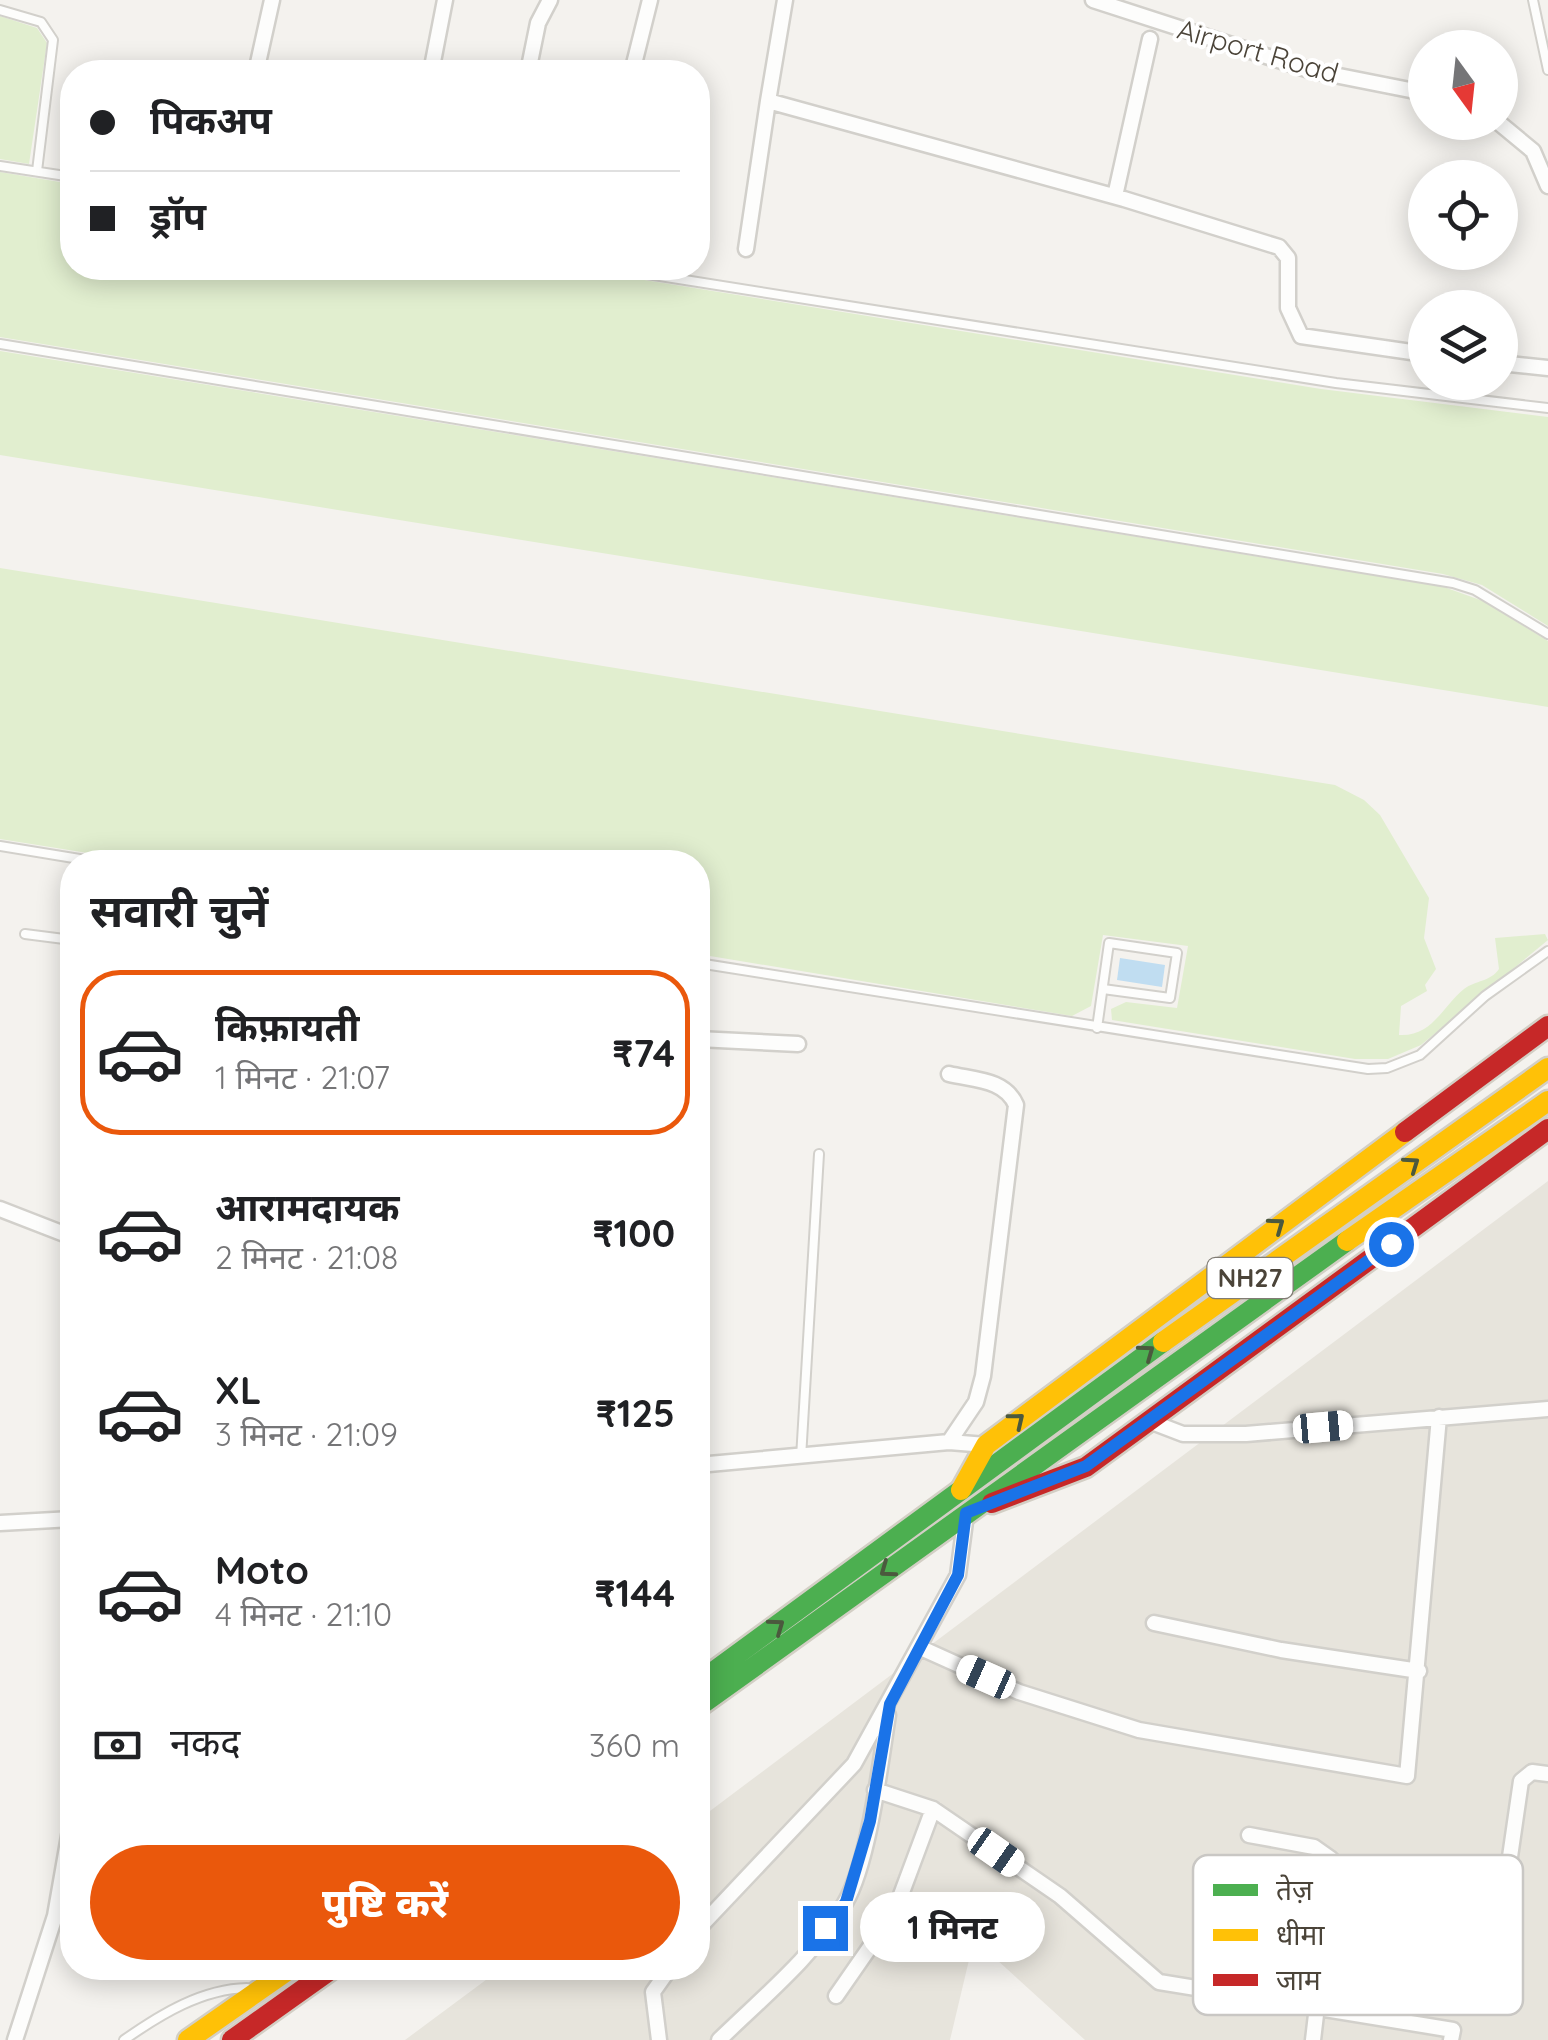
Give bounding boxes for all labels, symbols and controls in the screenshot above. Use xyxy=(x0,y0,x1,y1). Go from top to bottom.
street label: Airport Road xyxy=(1173,11,1343,90)
north arrow xyxy=(1408,30,1518,140)
map controls xyxy=(1408,30,1518,400)
text: पिकअप xyxy=(150,96,272,144)
button: locate xyxy=(1408,160,1518,270)
text: ड्रॉप xyxy=(150,192,206,240)
button: layers xyxy=(1408,290,1518,400)
text: सवारी चुनें xyxy=(90,882,268,938)
text: किफ़ायती xyxy=(215,1003,359,1051)
icon: car xyxy=(95,1008,185,1098)
text: ₹74 xyxy=(612,1029,675,1077)
text: 1 मिनट · 21:07 xyxy=(215,1057,390,1097)
one-way arrow xyxy=(1401,1158,1419,1176)
text: आरामदायक xyxy=(215,1183,399,1231)
icon: car xyxy=(95,1188,185,1278)
text: ₹100 xyxy=(593,1209,675,1257)
one-way arrow xyxy=(1266,1220,1284,1237)
route start xyxy=(1369,1222,1414,1267)
text: 2 मिनट · 21:08 xyxy=(215,1237,398,1277)
road number: NH27 xyxy=(1208,1258,1292,1298)
one-way arrow xyxy=(1136,1346,1154,1364)
text: XL xyxy=(215,1366,261,1414)
icon: car xyxy=(95,1368,185,1458)
text: ₹125 xyxy=(596,1389,675,1437)
car xyxy=(1292,1409,1354,1445)
text: 3 मिनट · 21:09 xyxy=(215,1414,398,1454)
one-way arrow xyxy=(1005,1414,1023,1432)
text: Moto xyxy=(215,1546,309,1594)
icon: car xyxy=(95,1548,185,1638)
one-way arrow xyxy=(880,1559,898,1576)
text: ₹144 xyxy=(595,1569,675,1617)
text: 4 मिनट · 21:10 xyxy=(215,1594,392,1634)
one-way arrow xyxy=(766,1620,784,1638)
car xyxy=(952,1651,1020,1703)
icon: cash xyxy=(90,1718,145,1773)
text: नकद xyxy=(170,1718,240,1766)
text: 360 m xyxy=(589,1725,680,1765)
car xyxy=(963,1823,1029,1881)
button: पुष्टि करें xyxy=(90,1845,680,1960)
legend xyxy=(1193,1855,1523,2015)
text: तेज़ xyxy=(1276,1872,1314,1907)
callout: 1 मिनट xyxy=(860,1893,1045,1963)
route end xyxy=(803,1906,848,1951)
text: 1 मिनट xyxy=(907,1907,998,1947)
text: धीमा xyxy=(1276,1917,1325,1952)
text: जाम xyxy=(1276,1962,1322,1997)

